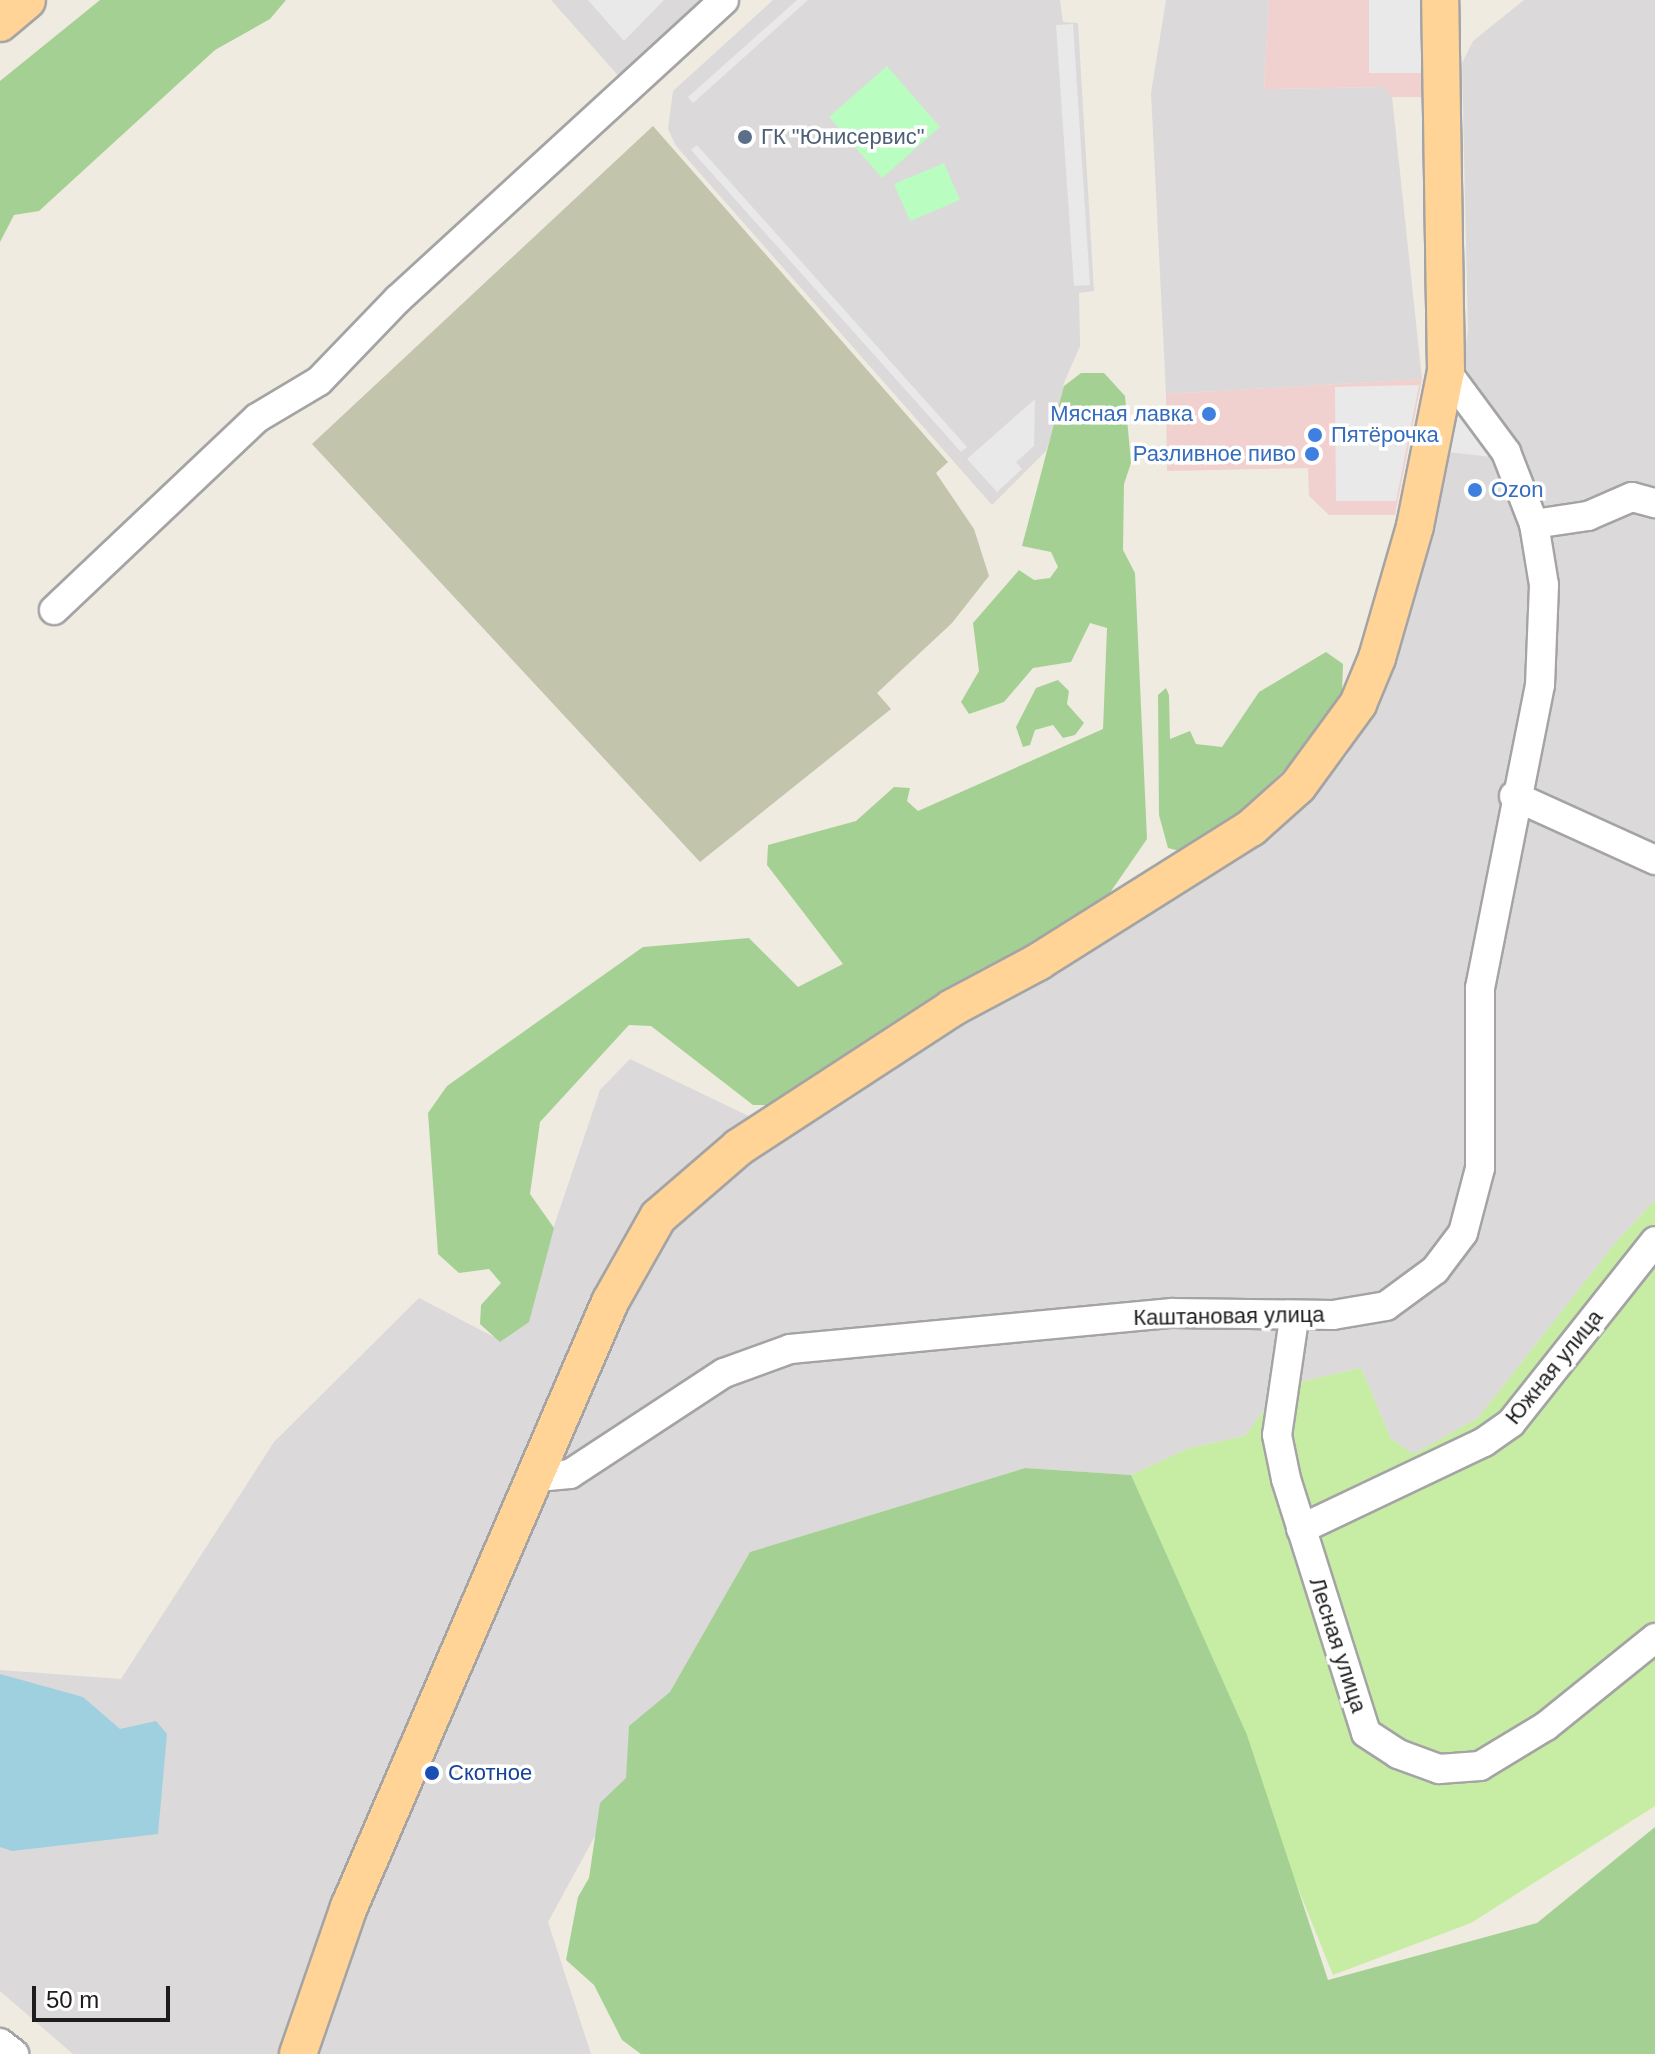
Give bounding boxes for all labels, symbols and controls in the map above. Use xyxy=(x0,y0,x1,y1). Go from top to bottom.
place label: ГК "Юнисервис" xyxy=(761,124,925,150)
marker: ГК "Юнисервис" xyxy=(736,128,754,146)
place label: Мясная лавка xyxy=(1050,401,1193,427)
marker: Мясная лавка xyxy=(1200,405,1218,423)
place label: Пятёрочка xyxy=(1331,422,1439,448)
marker: Пятёрочка xyxy=(1306,426,1324,444)
place label: Разливное пиво xyxy=(1133,441,1296,467)
marker: Разливное пиво xyxy=(1303,445,1321,463)
place label: Ozon xyxy=(1491,477,1544,503)
marker: Ozon xyxy=(1466,481,1484,499)
street label: Каштановая улица xyxy=(1133,1301,1325,1331)
street label: Южная улица xyxy=(1500,1304,1608,1430)
street label: Лесная улица xyxy=(1304,1574,1372,1716)
place label: Скотное xyxy=(448,1760,532,1786)
marker: Скотное xyxy=(423,1764,441,1782)
scale bar xyxy=(36,1970,174,2020)
text: 50 m xyxy=(46,1986,99,2013)

